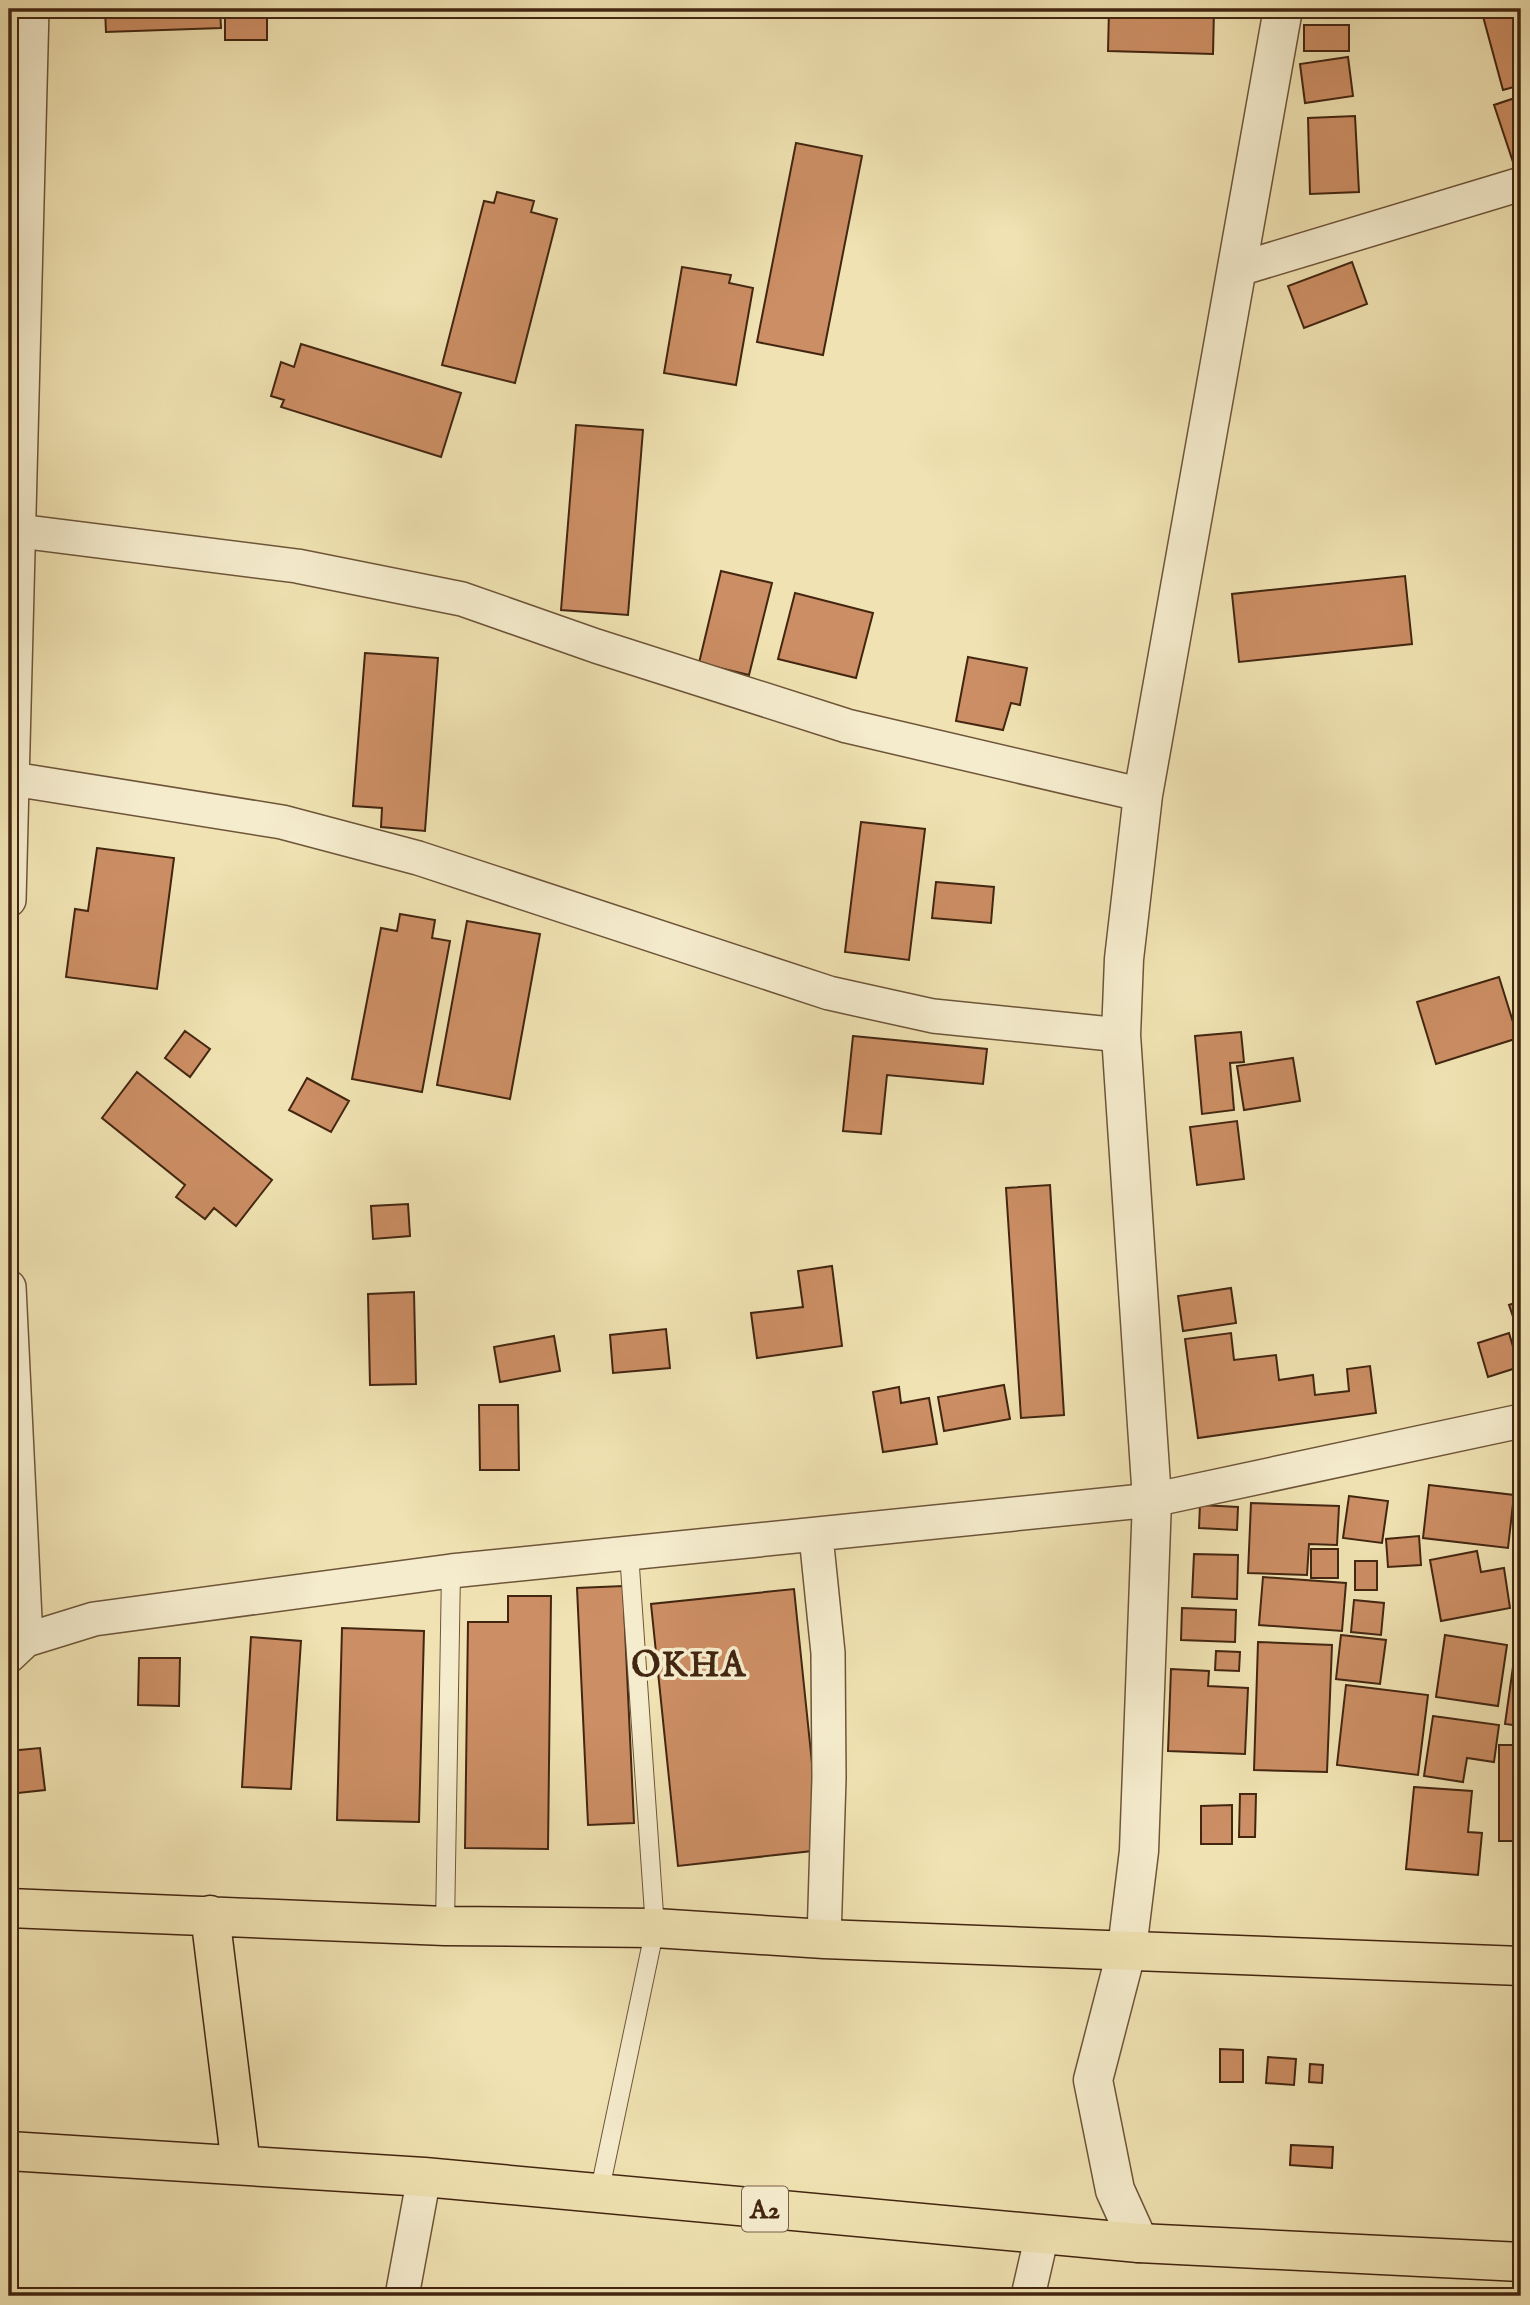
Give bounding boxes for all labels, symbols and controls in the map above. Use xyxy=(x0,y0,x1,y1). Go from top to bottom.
district label: OKHA xyxy=(631,1644,747,1689)
road number: A2 xyxy=(742,2186,788,2232)

